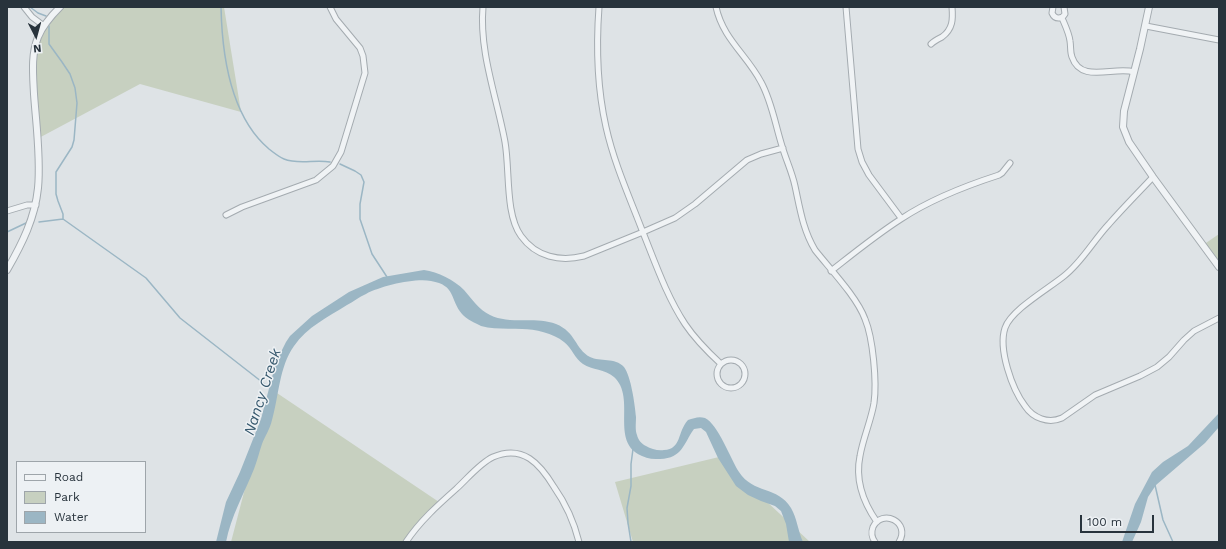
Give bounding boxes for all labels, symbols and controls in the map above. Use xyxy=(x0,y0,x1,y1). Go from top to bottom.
north arrow xyxy=(16,16,56,56)
text: N xyxy=(33,42,42,55)
water label: Nancy Creek xyxy=(240,346,286,438)
legend xyxy=(16,461,146,533)
text: Road xyxy=(54,470,83,484)
text: Park xyxy=(54,490,80,504)
scale bar xyxy=(1082,507,1156,533)
text: Water xyxy=(54,510,88,524)
text: 100 m xyxy=(1087,515,1122,529)

